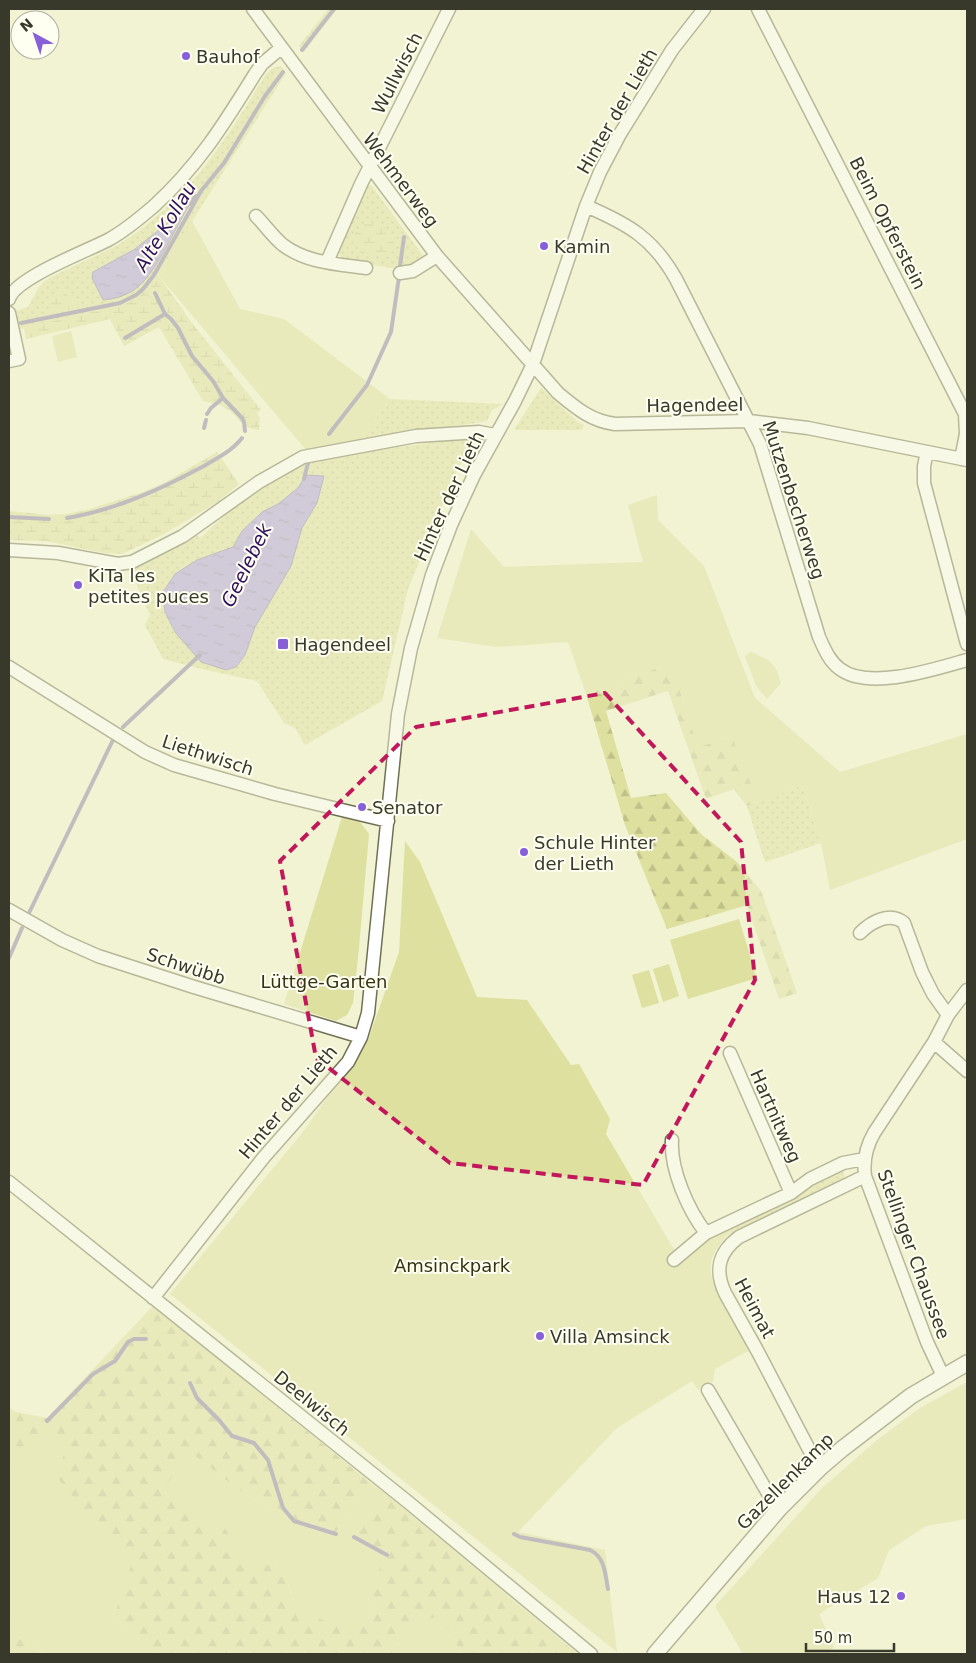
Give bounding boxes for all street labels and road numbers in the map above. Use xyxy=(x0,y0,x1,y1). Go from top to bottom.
street label: Wullwisch xyxy=(367,29,427,117)
street label: Hinter der Lieth xyxy=(573,45,661,177)
street label: Wehmerweg xyxy=(359,129,443,231)
street label: Beim Opferstein xyxy=(845,153,931,293)
street label: Hagendeel xyxy=(646,394,744,416)
street label: Mutzenbecherweg xyxy=(758,418,830,582)
street label: Hinter der Lieth xyxy=(410,427,488,565)
street label: Liethwisch xyxy=(160,730,256,780)
street label: Schwübb xyxy=(144,943,228,989)
street label: Hinter der Lieth xyxy=(235,1041,341,1163)
street label: Hartnitweg xyxy=(746,1066,806,1166)
street label: Stellinger Chaussee xyxy=(874,1166,954,1342)
street label: Heimat xyxy=(730,1274,780,1342)
street label: Deelwisch xyxy=(270,1366,354,1440)
street label: Gazellenkamp xyxy=(732,1428,838,1534)

